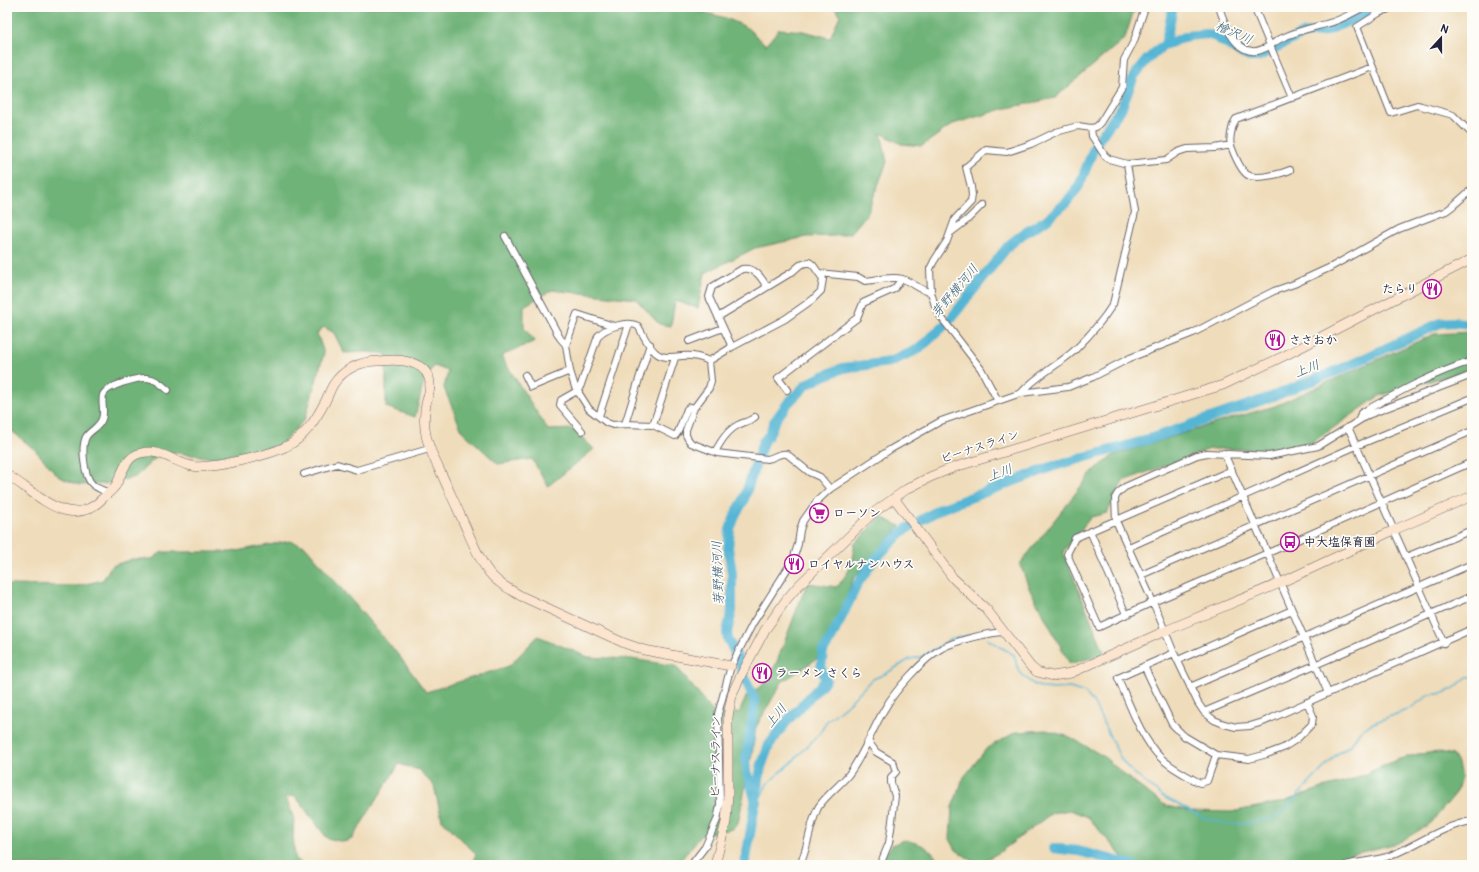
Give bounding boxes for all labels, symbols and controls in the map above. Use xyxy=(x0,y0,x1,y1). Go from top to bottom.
water label: 檜沢川 xyxy=(1213,18,1255,48)
north arrow xyxy=(1421,18,1461,58)
text: N xyxy=(1439,22,1451,37)
water label: 芽野横河川 xyxy=(928,261,982,321)
restaurant icon: たらり xyxy=(1421,278,1443,300)
place label: たらり xyxy=(1382,282,1418,297)
restaurant icon: ささおか xyxy=(1264,329,1286,351)
place label: ささおか xyxy=(1289,333,1337,348)
water label: 上川 xyxy=(1292,357,1322,381)
street label: ビーナスライン xyxy=(938,427,1022,467)
water label: 上川 xyxy=(985,461,1015,485)
supermarket icon: ローソン xyxy=(808,502,830,524)
place label: ローソン xyxy=(833,506,881,521)
bus stop icon: 中大塩保育園 xyxy=(1279,531,1301,553)
place label: 中大塩保育園 xyxy=(1304,535,1376,550)
water label: 芽野横河川 xyxy=(709,540,727,606)
restaurant icon: ロイヤルナンハウス xyxy=(783,553,805,575)
place label: ロイヤルナンハウス xyxy=(808,557,915,572)
restaurant icon: ラーメン さくら xyxy=(751,662,773,684)
place label: ラーメン さくら xyxy=(776,666,863,681)
water label: 上川 xyxy=(762,701,790,731)
street label: ビーナスライン xyxy=(708,716,724,798)

